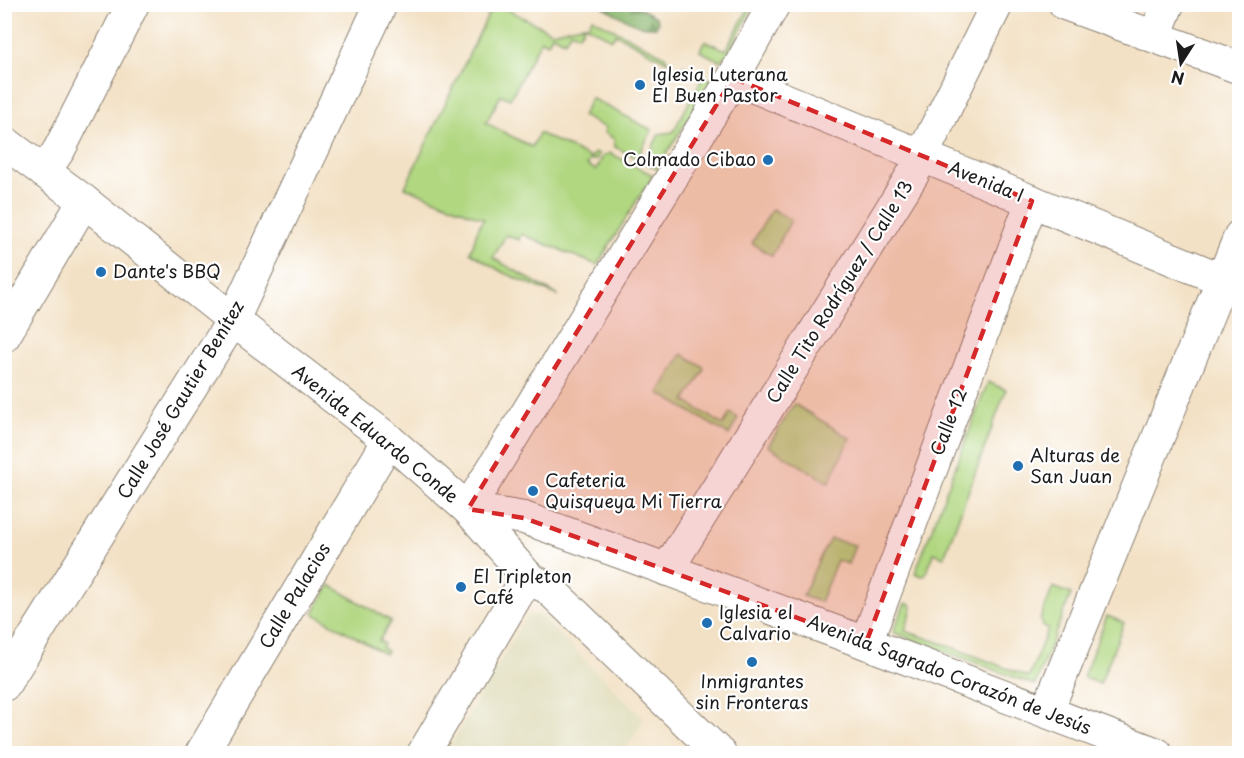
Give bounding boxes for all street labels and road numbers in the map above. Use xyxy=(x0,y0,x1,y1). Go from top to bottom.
street label: Avenida I xyxy=(945,153,1028,208)
street label: Calle Tito Rodríguez / Calle 13 xyxy=(759,174,919,408)
street label: Calle José Gautier Benítez xyxy=(110,294,250,504)
street label: Avenida Eduardo Conde xyxy=(287,357,465,509)
street label: Calle 12 xyxy=(922,384,973,459)
street label: Calle Palacios xyxy=(251,537,336,653)
street label: Avenida Sagrado Corazón de Jesús xyxy=(804,607,1095,740)

